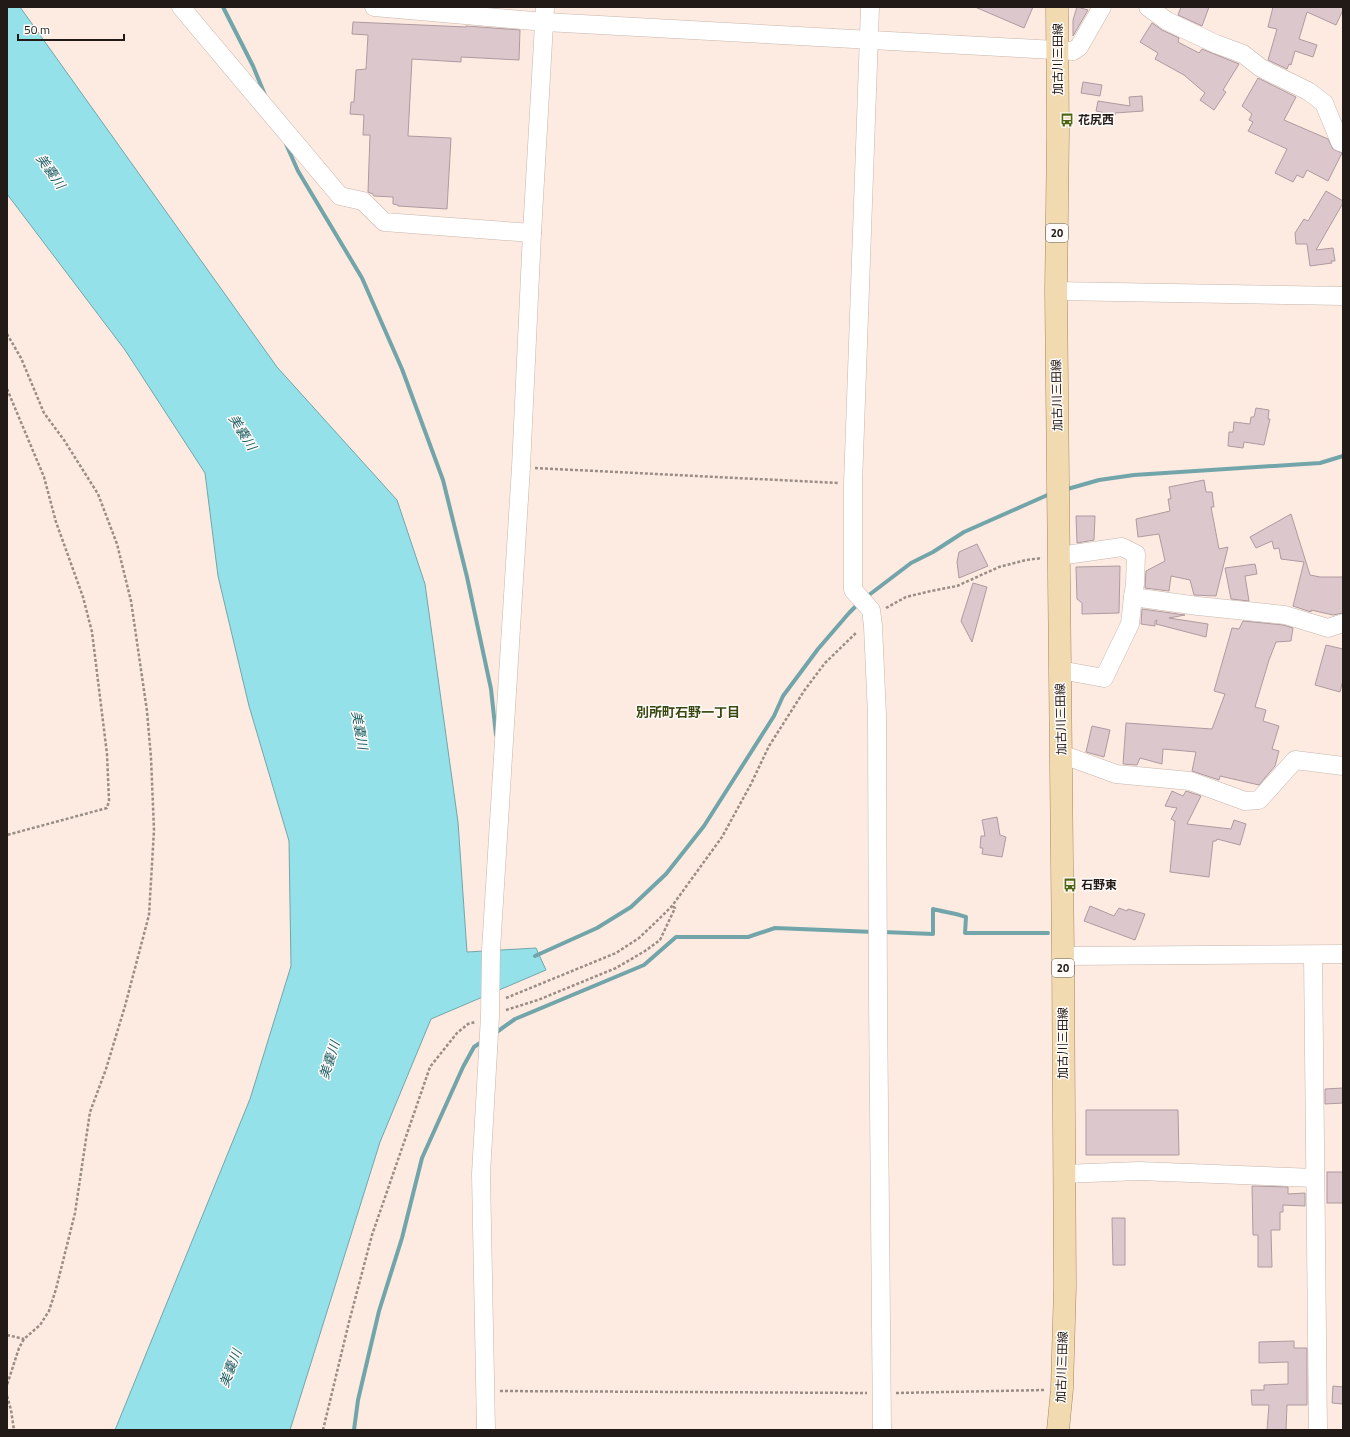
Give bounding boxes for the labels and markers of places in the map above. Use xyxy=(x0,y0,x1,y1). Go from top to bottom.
place label: 花尻西 xyxy=(1078,110,1114,129)
bus stop icon: 花尻西 xyxy=(1059,112,1075,128)
place label: 石野東 xyxy=(1081,875,1117,894)
bus stop icon: 石野東 xyxy=(1062,877,1078,893)

